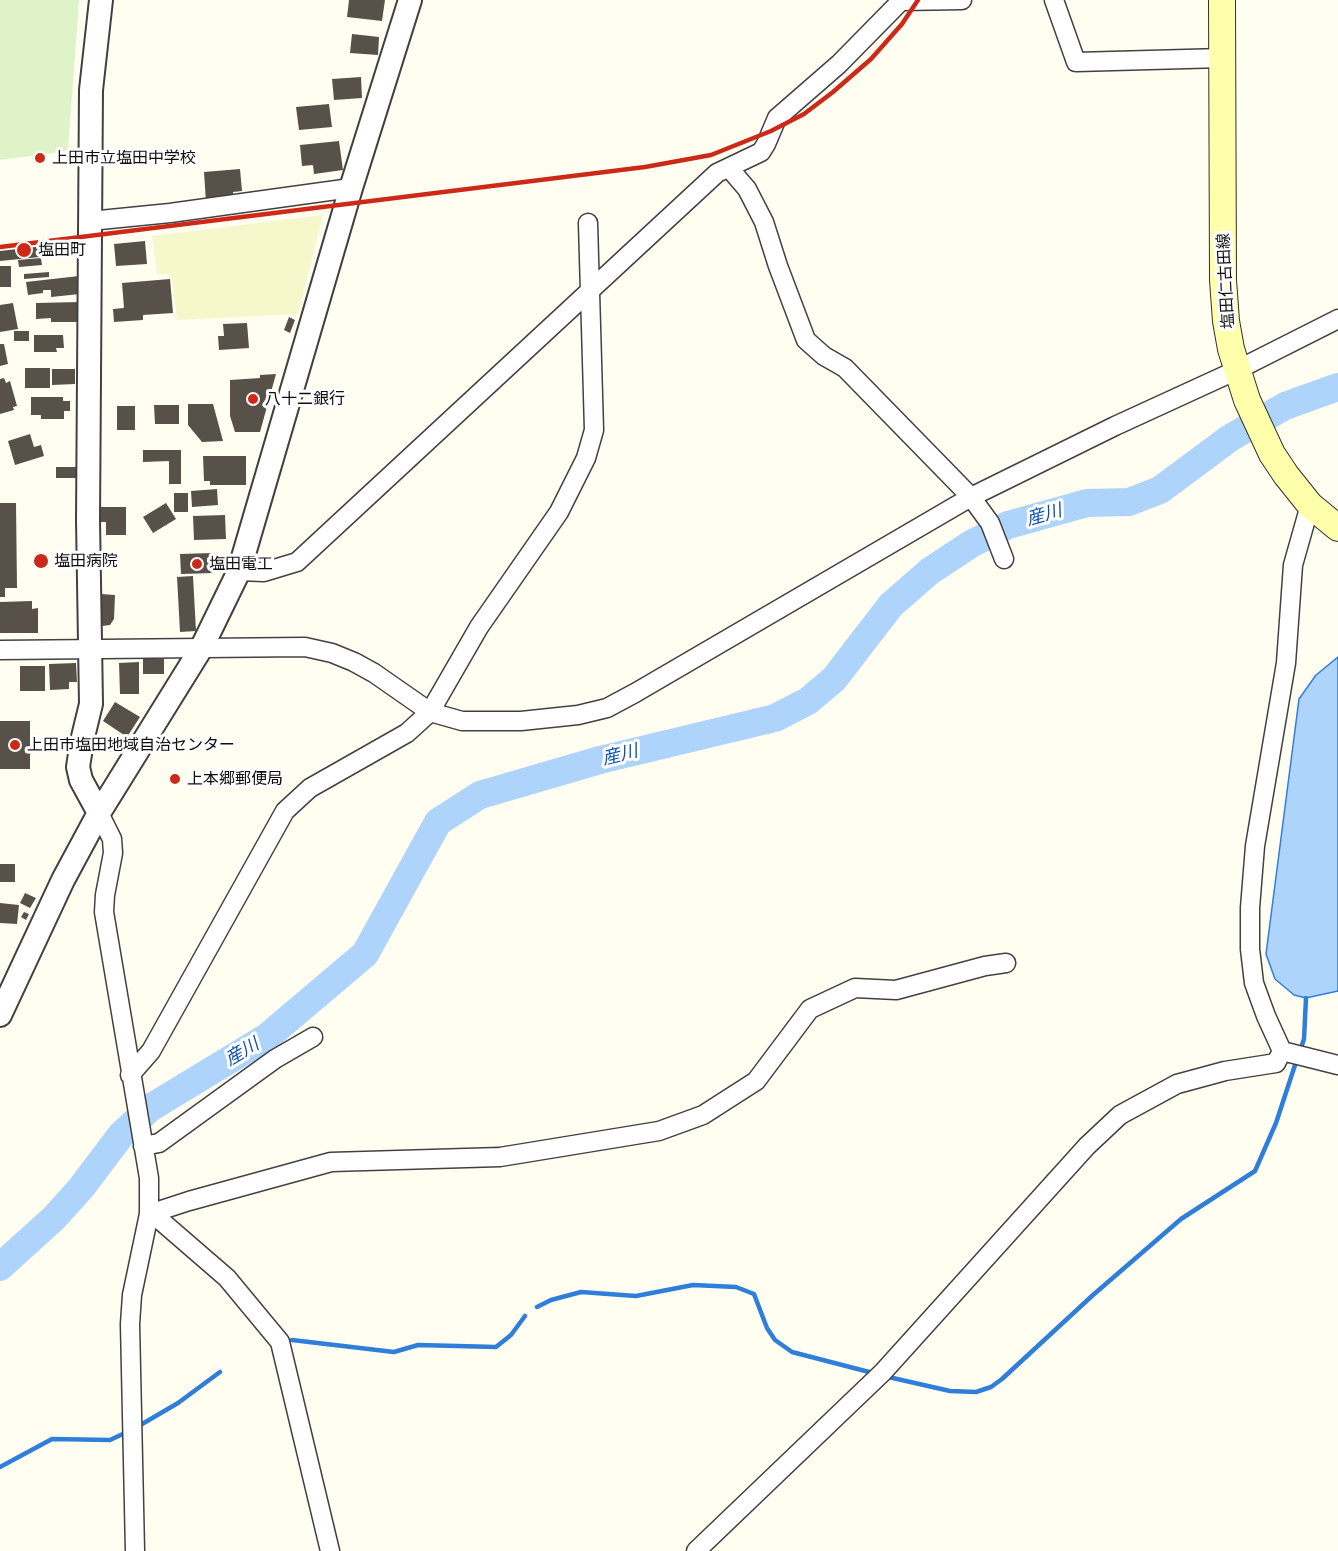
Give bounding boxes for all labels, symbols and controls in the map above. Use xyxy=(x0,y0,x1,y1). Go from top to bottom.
place label: 上田市立塩田中学校 xyxy=(52,148,196,168)
marker: 上田市立塩田中学校 xyxy=(33,151,47,165)
street label: 塩田仁古田線 xyxy=(1214,233,1238,329)
place label: 塩田町 xyxy=(38,240,86,260)
marker: 塩田町 xyxy=(15,241,33,259)
place label: 八十二銀行 xyxy=(265,389,345,409)
marker: 八十二銀行 xyxy=(246,392,260,406)
water label: 産川 xyxy=(1024,500,1064,530)
place label: 塩田病院 xyxy=(54,551,118,571)
marker: 塩田病院 xyxy=(32,552,50,570)
place label: 塩田電工 xyxy=(209,554,273,574)
marker: 塩田電工 xyxy=(190,557,204,571)
place label: 上田市塩田地域自治センター xyxy=(27,735,235,755)
marker: 上田市塩田地域自治センター xyxy=(8,738,22,752)
water label: 産川 xyxy=(600,740,640,770)
place label: 上本郷郵便局 xyxy=(187,769,283,789)
marker: 上本郷郵便局 xyxy=(168,772,182,786)
water label: 産川 xyxy=(221,1033,263,1071)

